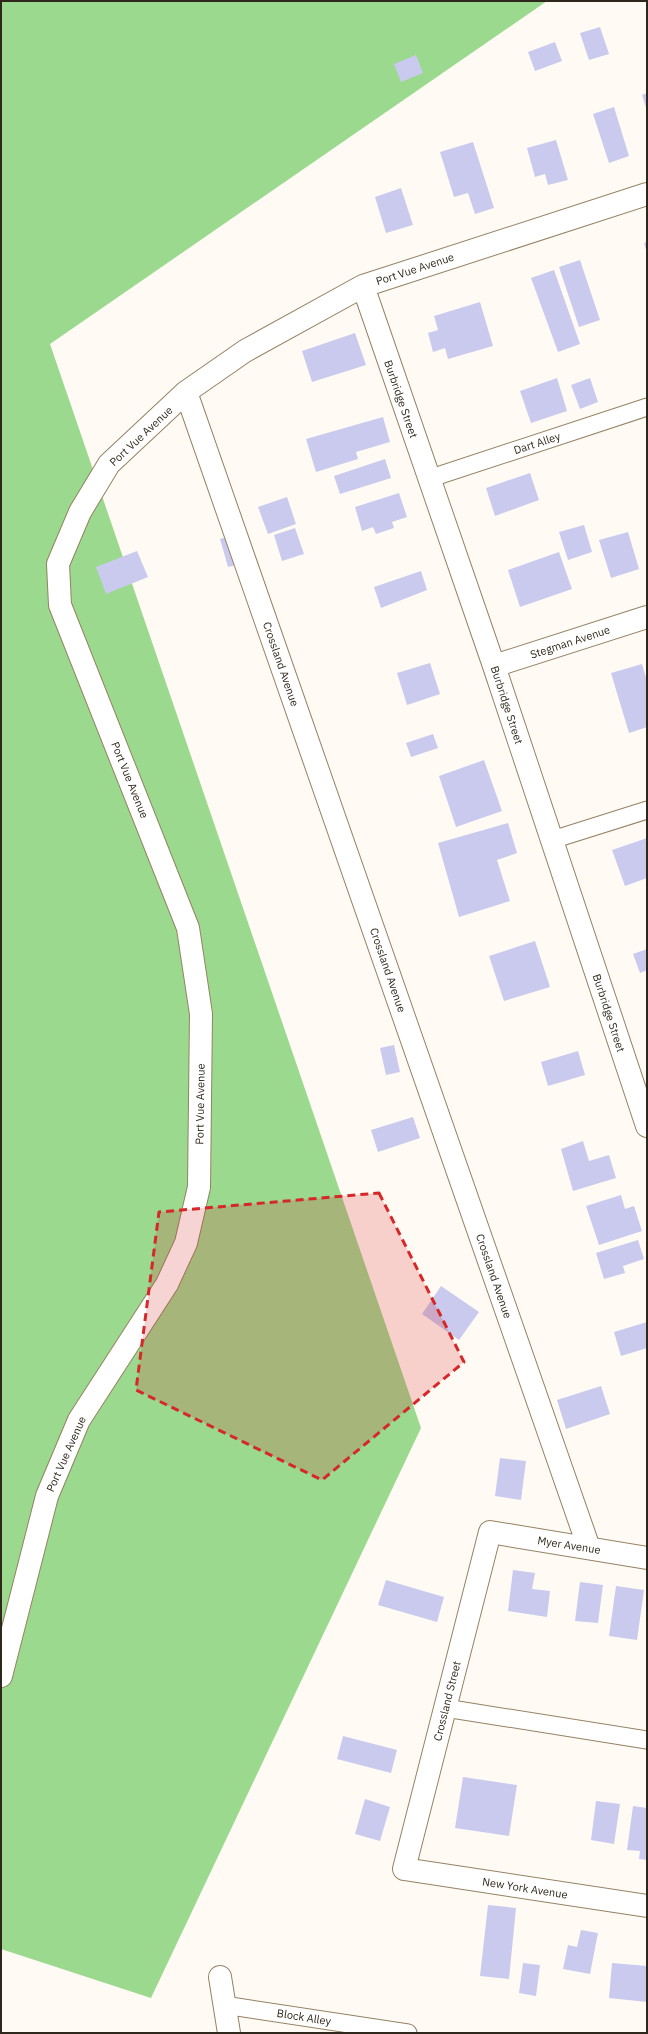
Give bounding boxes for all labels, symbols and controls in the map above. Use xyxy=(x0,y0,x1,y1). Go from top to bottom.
street label: Port Vue Avenue xyxy=(374,250,456,288)
street label: Burbridge Street xyxy=(381,358,421,440)
street label: Port Vue Avenue xyxy=(107,403,175,469)
street label: Dart Alley xyxy=(512,429,563,457)
street label: Crossland Avenue xyxy=(260,620,302,708)
street label: Stegman Avenue xyxy=(528,623,612,661)
street label: Burbridge Street xyxy=(488,664,526,746)
street label: Port Vue Avenue xyxy=(108,740,152,820)
street label: Crossland Avenue xyxy=(367,926,409,1014)
street label: Burbridge Street xyxy=(590,972,628,1054)
street label: Port Vue Avenue xyxy=(192,1063,208,1145)
street label: Crossland Avenue xyxy=(473,1232,515,1320)
street label: Port Vue Avenue xyxy=(43,1414,89,1494)
street label: Myer Avenue xyxy=(536,1533,602,1557)
street label: Crossland Street xyxy=(430,1659,464,1742)
street label: New York Avenue xyxy=(481,1874,569,1902)
street label: Block Alley xyxy=(276,2006,333,2028)

